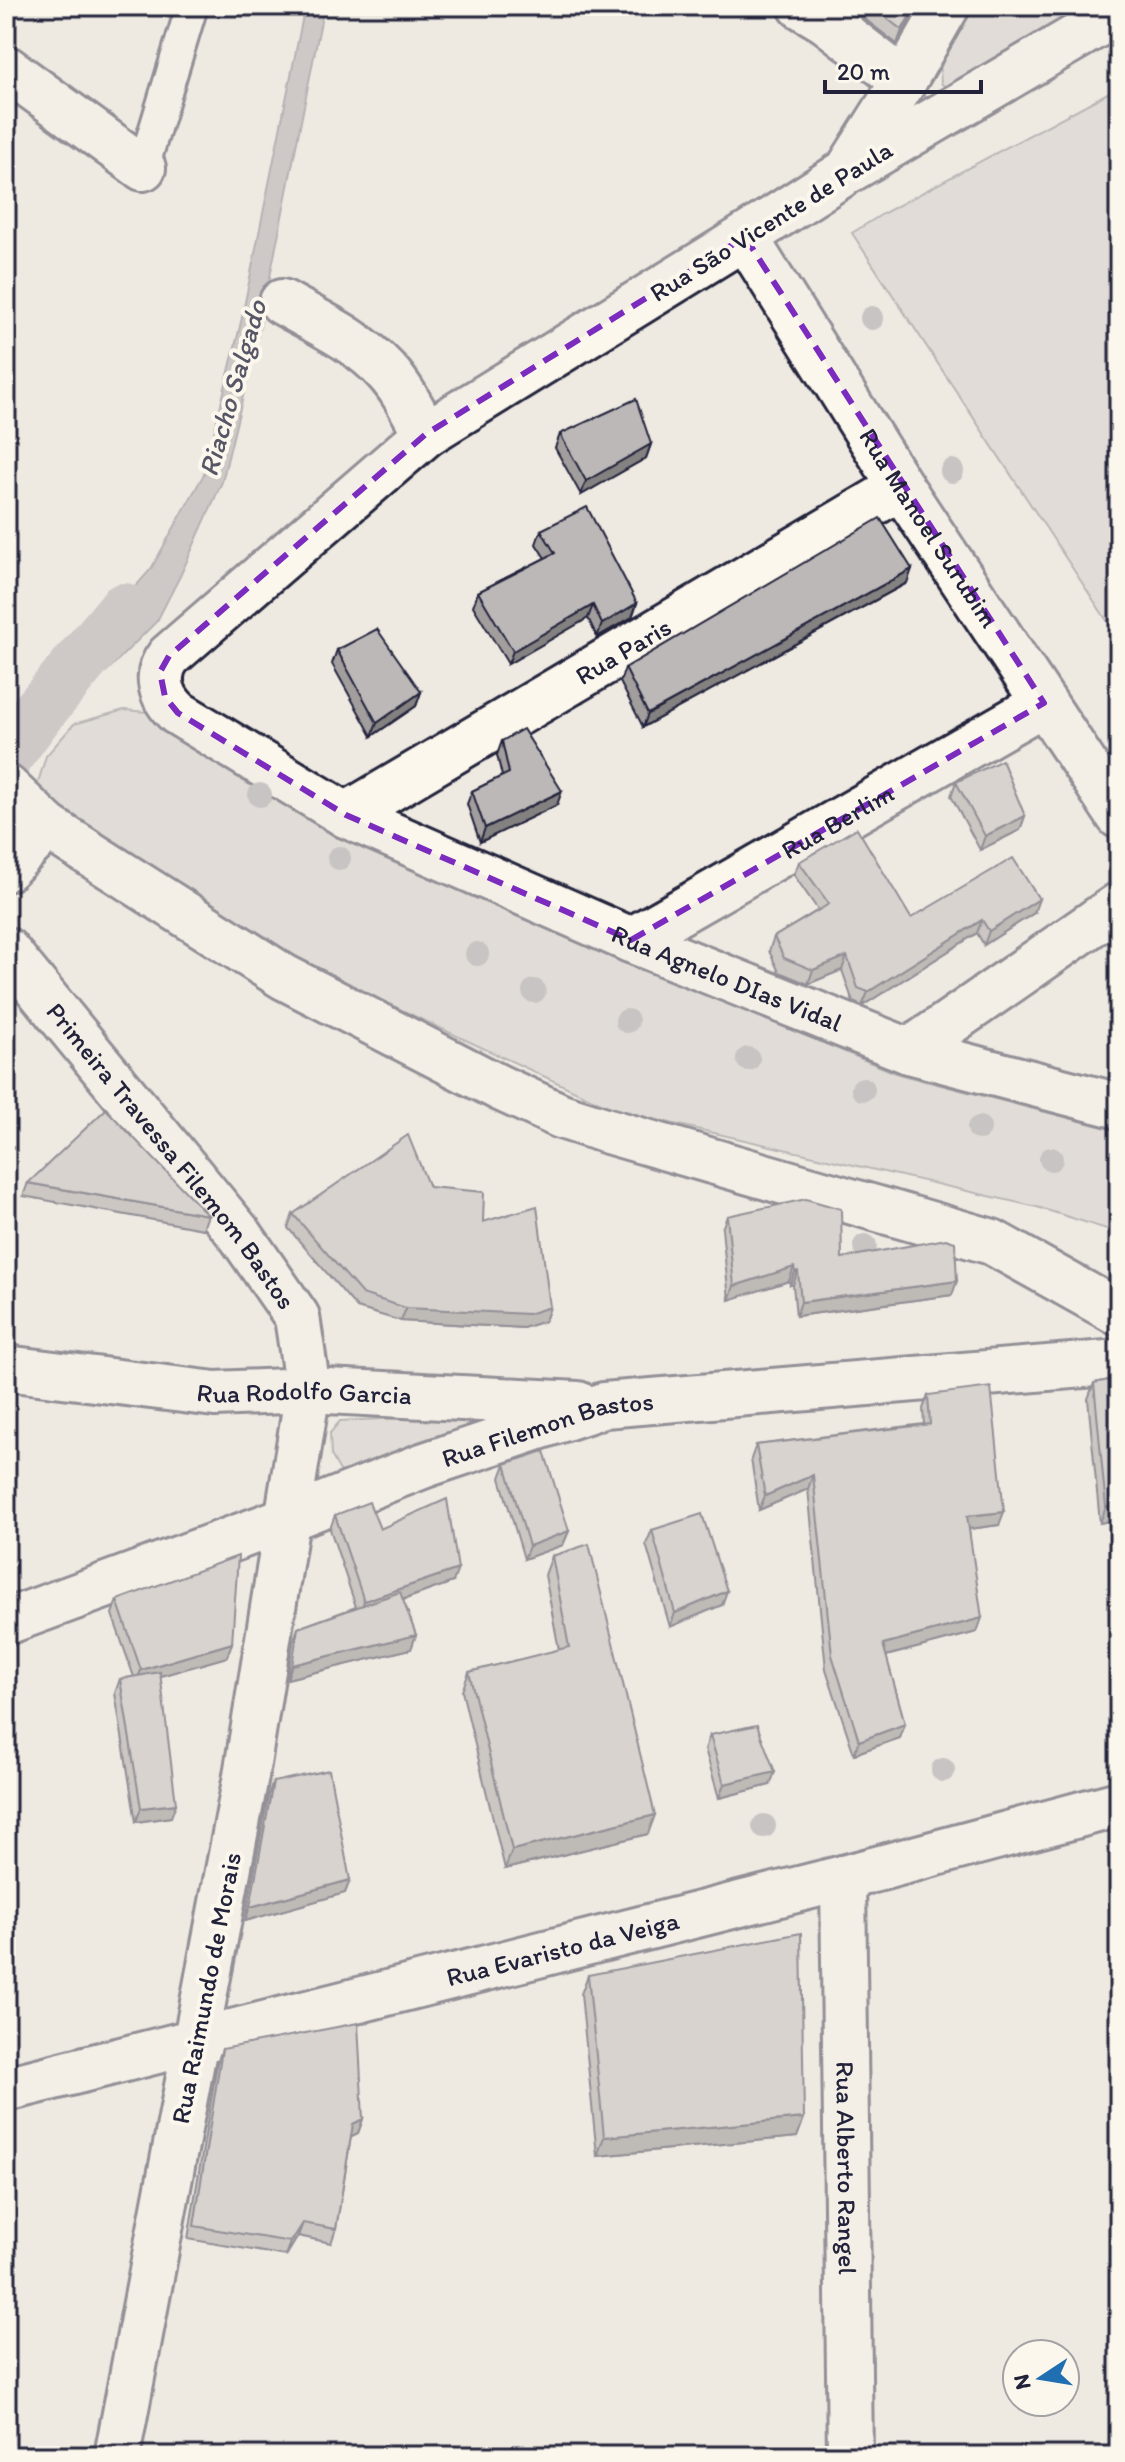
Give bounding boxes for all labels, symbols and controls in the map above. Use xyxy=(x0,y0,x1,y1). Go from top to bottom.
scale bar xyxy=(825,44,981,94)
text: 20 m xyxy=(837,57,890,86)
street label: Rua São Vicente de Paula xyxy=(644,133,899,309)
water label: Riacho Salgado xyxy=(191,295,274,480)
street label: Rua Manoel Surubim xyxy=(852,422,1006,634)
street label: Rua Paris xyxy=(570,611,677,692)
street label: Rua Berlim xyxy=(776,777,899,866)
street label: Rua Agnelo DIas Vidal xyxy=(607,917,847,1039)
street label: Primeira Travessa Filemom Bastos xyxy=(40,996,303,1315)
street label: Rua Rodolfo Garcia xyxy=(195,1374,413,1411)
street label: Rua Filemon Bastos xyxy=(437,1385,655,1474)
street label: Rua Raimundo de Morais xyxy=(164,1850,248,2126)
street label: Rua Evaristo da Veiga xyxy=(443,1904,683,1993)
street label: Rua Alberto Rangel xyxy=(829,2061,864,2275)
north arrow xyxy=(1001,2338,1081,2418)
text: N xyxy=(1007,2372,1037,2392)

